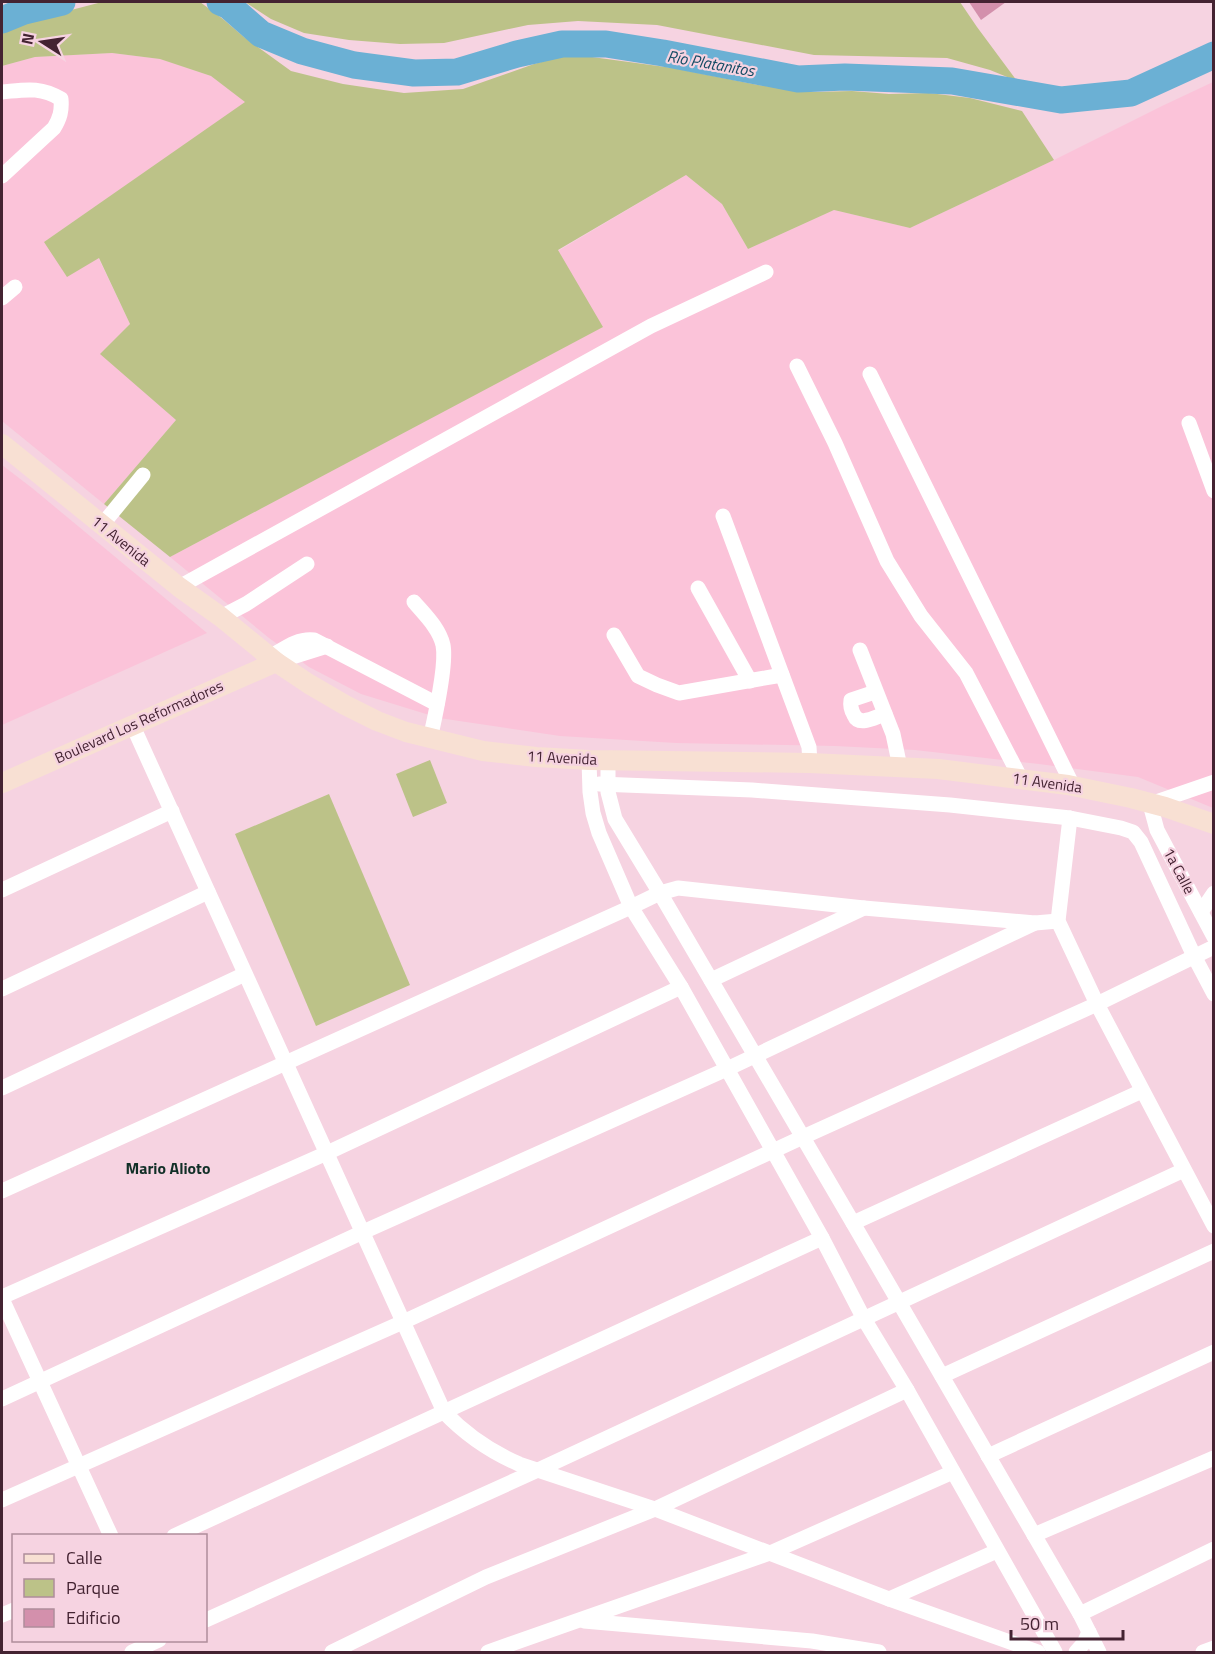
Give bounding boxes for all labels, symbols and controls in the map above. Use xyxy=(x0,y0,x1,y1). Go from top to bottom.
north arrow xyxy=(12,12,72,72)
text: N xyxy=(14,31,40,47)
water label: Río Platanitos xyxy=(666,44,758,83)
street label: 11 Avenida xyxy=(87,510,156,572)
street label: Boulevard Los Reformadores xyxy=(51,674,227,769)
street label: 11 Avenida xyxy=(526,744,598,771)
street label: 11 Avenida xyxy=(1011,766,1084,799)
street label: 1a Calle xyxy=(1158,844,1201,898)
district label: Mario Alioto xyxy=(126,1156,210,1180)
legend xyxy=(12,1534,207,1642)
text: Calle xyxy=(66,1544,102,1571)
text: Parque xyxy=(66,1574,120,1601)
scale bar xyxy=(1011,1603,1124,1641)
text: Edificio xyxy=(66,1604,120,1631)
text: 50 m xyxy=(1020,1610,1059,1637)

